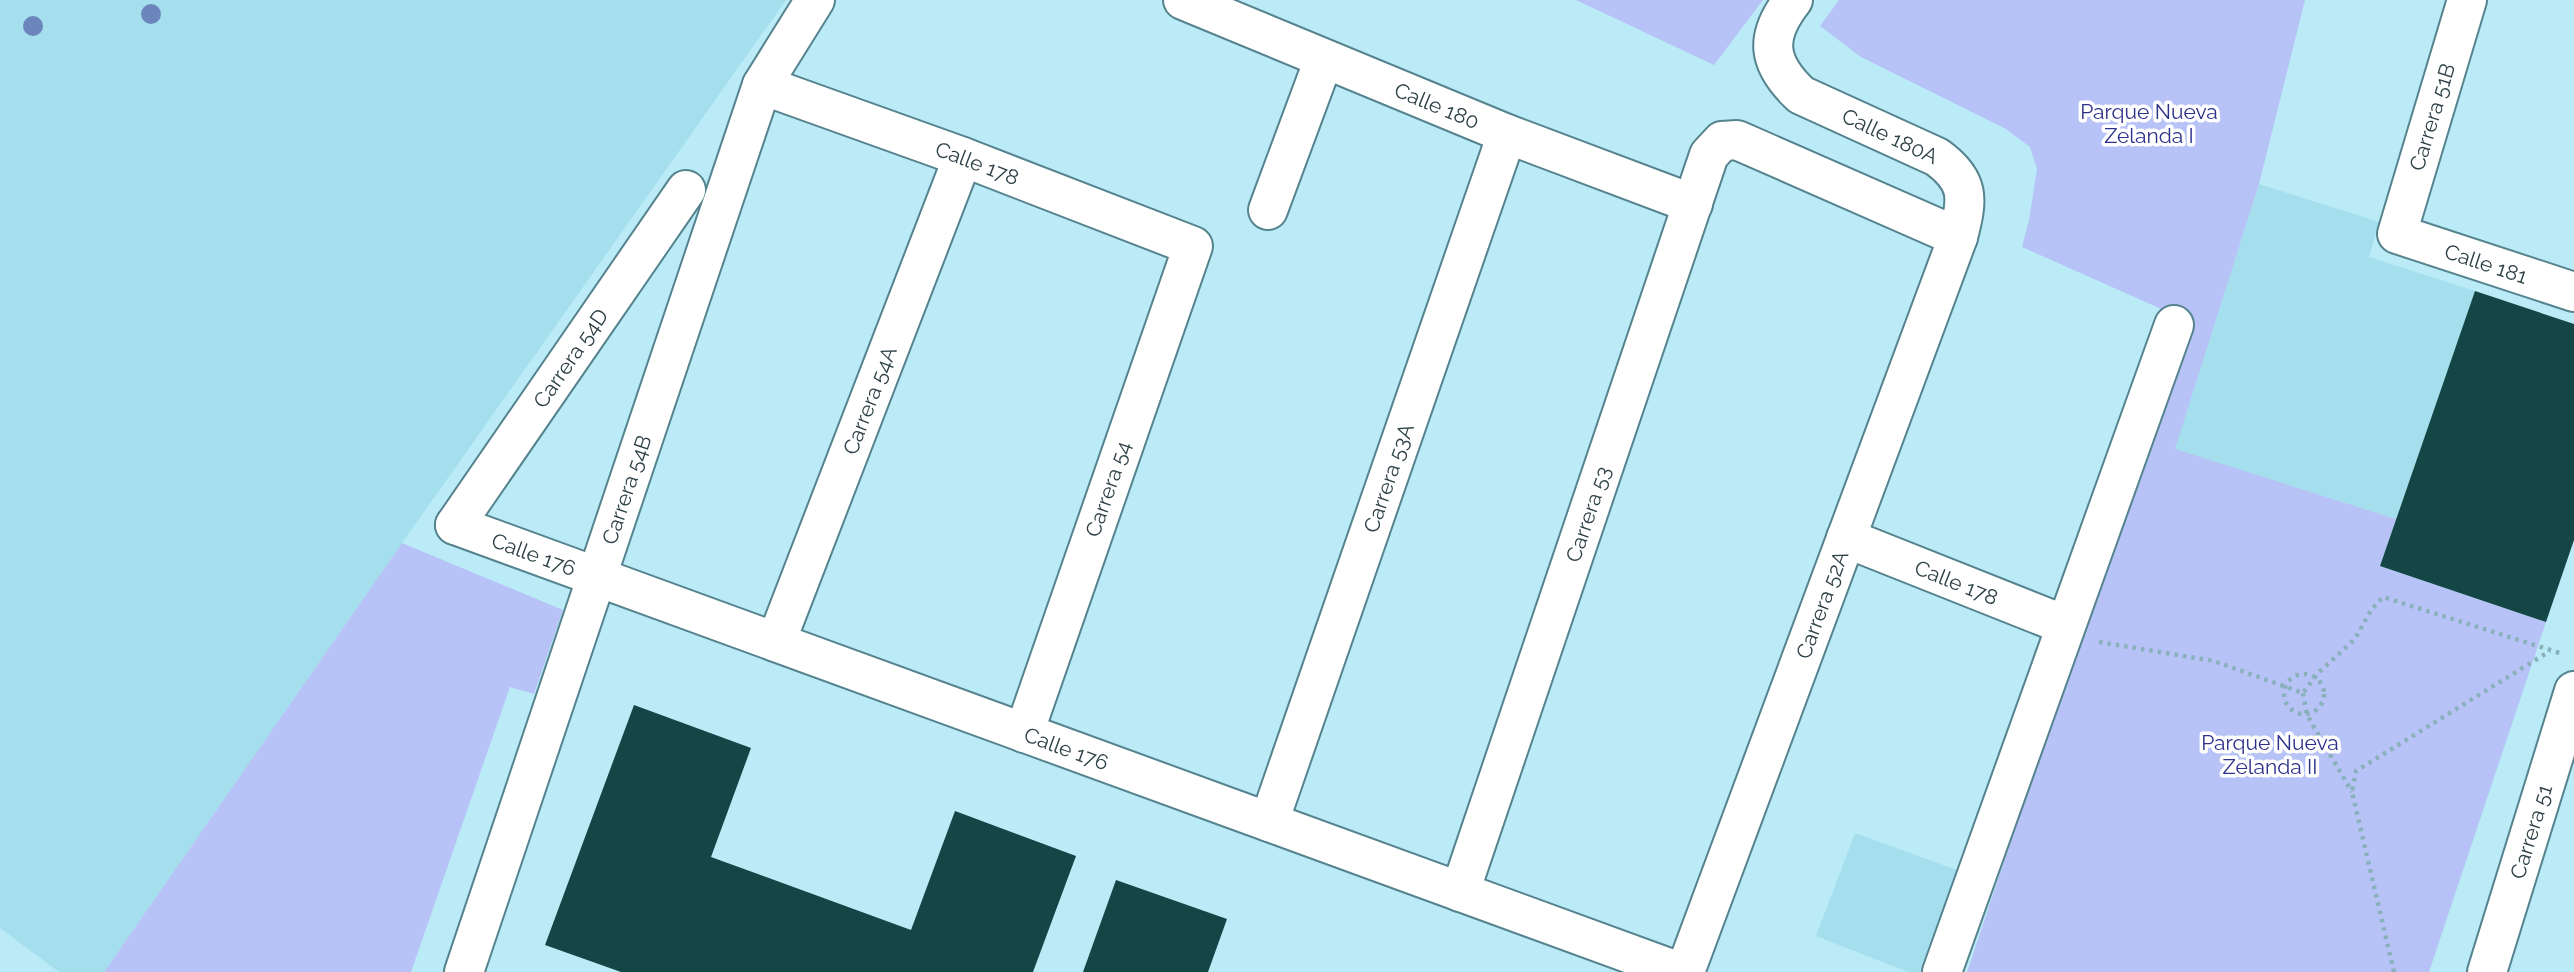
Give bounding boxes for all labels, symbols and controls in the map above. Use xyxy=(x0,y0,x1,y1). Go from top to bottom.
street label: Carrera 51B xyxy=(2404,60,2460,174)
street label: Calle 180 xyxy=(1391,76,1483,134)
park label: Parque Nueva Zelanda I xyxy=(2080,99,2218,148)
street label: Calle 180A xyxy=(1838,103,1942,169)
street label: Calle 178 xyxy=(932,136,1023,190)
street label: Calle 181 xyxy=(2442,238,2531,288)
street label: Carrera 54D xyxy=(527,304,613,412)
street label: Carrera 54A xyxy=(837,343,901,458)
street label: Carrera 53A xyxy=(1358,420,1418,536)
street label: Carrera 54B xyxy=(596,432,656,547)
street label: Carrera 54 xyxy=(1080,438,1136,540)
street label: Carrera 53 xyxy=(1560,463,1615,565)
street label: Calle 176 xyxy=(488,527,579,581)
street label: Carrera 52A xyxy=(1790,547,1853,662)
street label: Calle 178 xyxy=(1911,554,2002,610)
street label: Calle 176 xyxy=(1021,721,1112,775)
park label: Parque Nueva Zelanda II xyxy=(2201,730,2339,779)
street label: Carrera 51 xyxy=(2504,781,2557,882)

